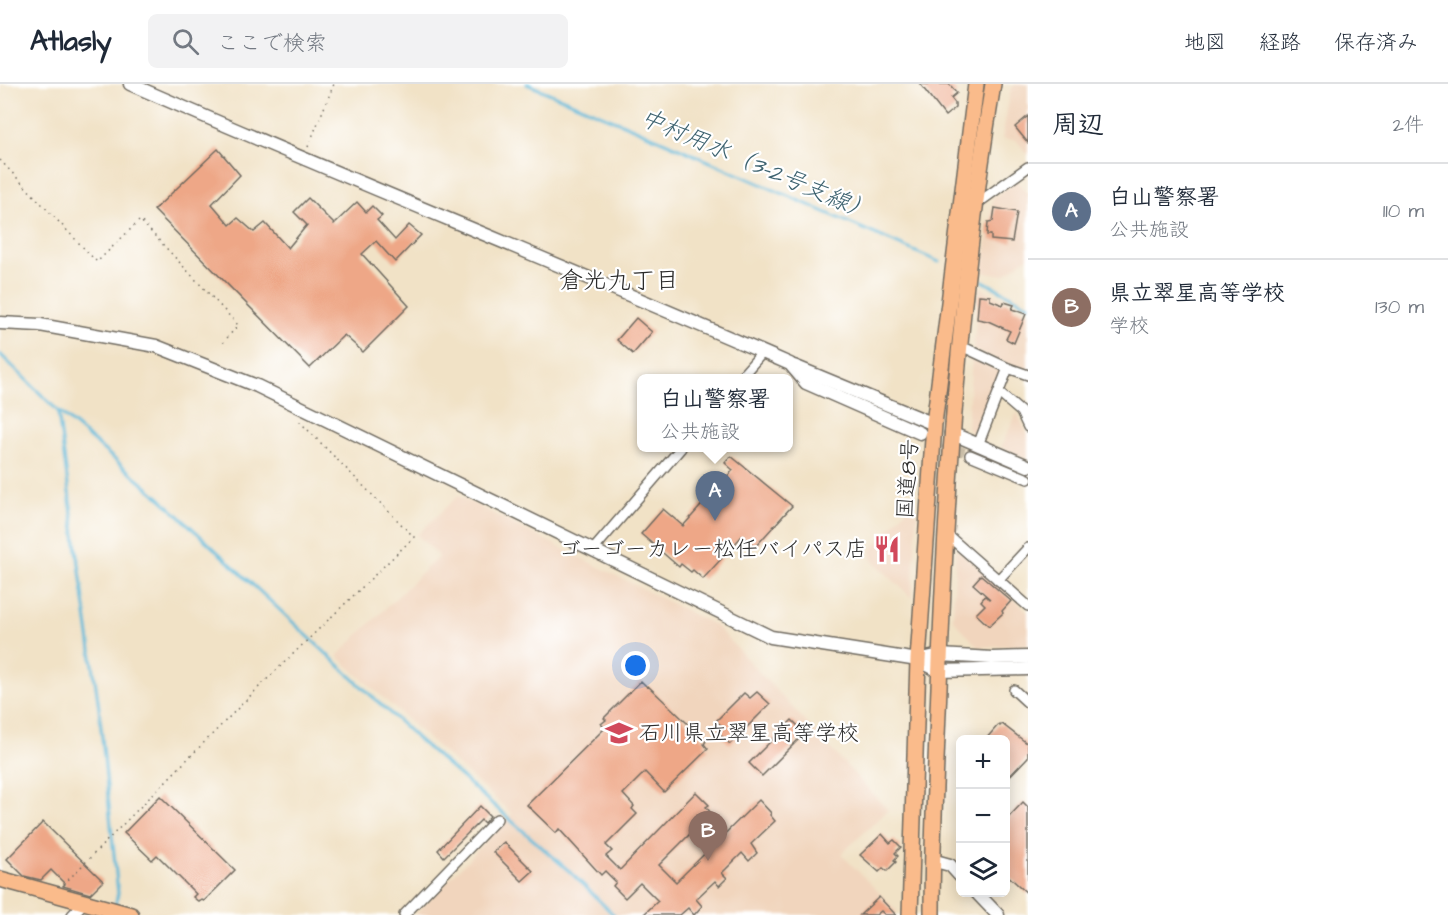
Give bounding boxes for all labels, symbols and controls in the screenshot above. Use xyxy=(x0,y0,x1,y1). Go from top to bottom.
search box xyxy=(148,14,568,68)
text: Atlasly xyxy=(30,22,112,61)
icon: search xyxy=(169,25,202,58)
text: ここで検索 xyxy=(217,28,327,59)
text: 地図 xyxy=(1184,28,1226,57)
text: 経路 xyxy=(1259,28,1301,57)
text: 保存済み xyxy=(1334,28,1418,57)
water label: 中村用水（3-2号支線） xyxy=(635,101,877,229)
text: 周辺 xyxy=(1052,107,1104,143)
text: 2件 xyxy=(1393,111,1424,139)
text: 白山警察署 xyxy=(1109,182,1219,213)
text: A xyxy=(1065,197,1078,225)
text: 110 m xyxy=(1383,197,1424,225)
text: 公共施設 xyxy=(1109,216,1189,244)
district label: 倉光九丁目 xyxy=(559,264,679,298)
text: 県立翠星高等学校 xyxy=(1109,278,1285,309)
text: B xyxy=(1064,293,1079,321)
text: 130 m xyxy=(1375,293,1424,321)
text: 学校 xyxy=(1109,312,1149,340)
popup xyxy=(637,374,793,452)
text: 白山警察署 xyxy=(660,384,770,415)
text: 公共施設 xyxy=(660,418,740,446)
street label: 国道8号 xyxy=(890,438,926,520)
pin: A xyxy=(696,472,734,521)
place label: ゴーゴーカレー松任バイパス店 xyxy=(559,534,867,565)
restaurant icon: ゴーゴーカレー松任バイパス店 xyxy=(872,534,902,564)
your location xyxy=(621,651,650,680)
school or university icon: 石川県立翠星高等学校 xyxy=(604,718,634,748)
place label: 石川県立翠星高等学校 xyxy=(639,718,859,749)
map controls xyxy=(956,735,1010,897)
button: + xyxy=(956,735,1010,789)
button: − xyxy=(956,789,1010,843)
pin: B xyxy=(688,812,728,861)
button: layers xyxy=(956,843,1010,897)

